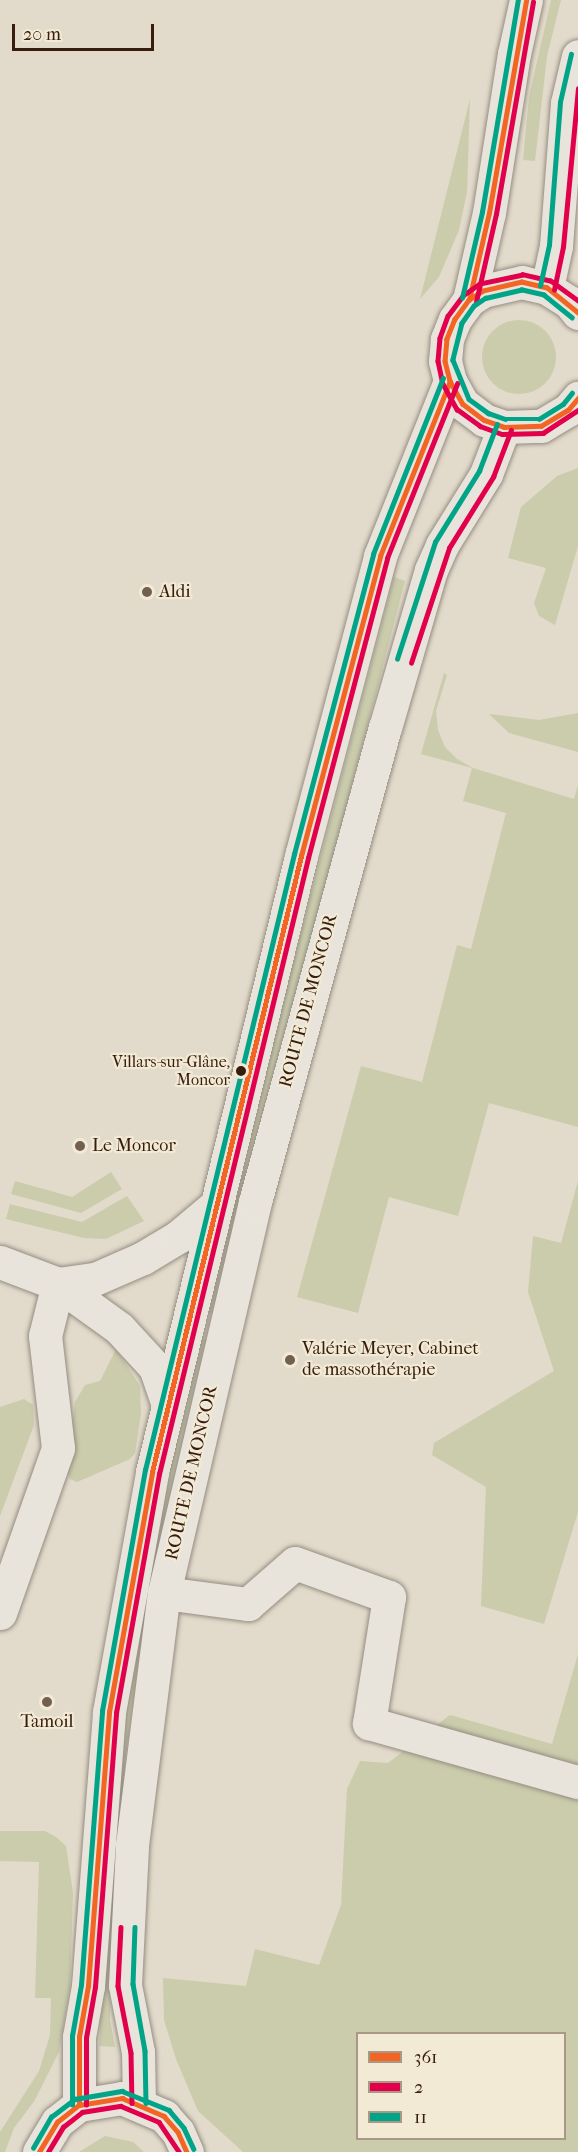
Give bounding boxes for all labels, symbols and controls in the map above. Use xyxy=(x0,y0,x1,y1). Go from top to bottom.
scale bar xyxy=(15,12,158,50)
text: 20 m xyxy=(23,24,61,45)
place label: Aldi xyxy=(159,581,191,603)
marker: Aldi xyxy=(140,585,154,599)
street label: ROUTE DE MONCOR xyxy=(275,912,343,1090)
place label: Villars-sur-Glâne, Moncor xyxy=(112,1052,230,1090)
marker: Villars-sur-Glâne, Moncor xyxy=(235,1065,247,1077)
place label: Le Moncor xyxy=(92,1135,176,1157)
marker: Le Moncor xyxy=(73,1139,87,1153)
place label: Valérie Meyer, Cabinet de massothérapie xyxy=(302,1339,479,1382)
marker: Valérie Meyer, Cabinet de massothérapie xyxy=(283,1353,297,1367)
street label: ROUTE DE MONCOR xyxy=(161,1384,223,1562)
marker: Tamoil xyxy=(40,1695,54,1709)
place label: Tamoil xyxy=(20,1711,74,1733)
legend xyxy=(356,2032,566,2140)
text: 361 xyxy=(414,2047,437,2068)
text: 2 xyxy=(414,2077,423,2098)
text: 11 xyxy=(414,2107,427,2128)

